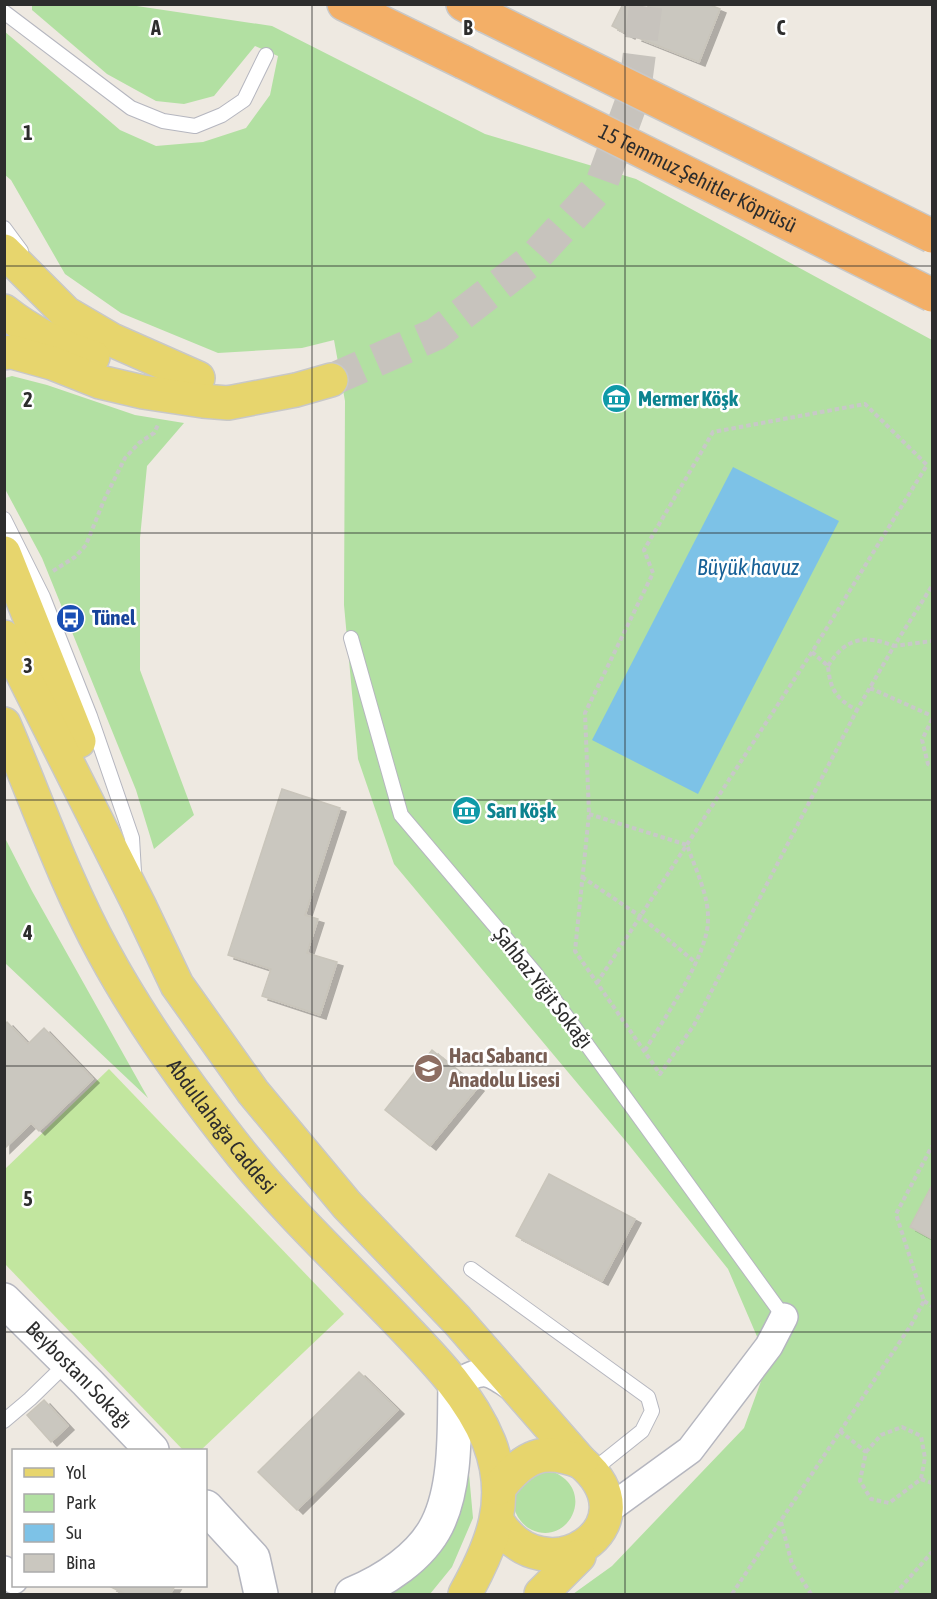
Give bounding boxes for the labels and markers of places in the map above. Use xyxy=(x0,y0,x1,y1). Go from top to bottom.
museum icon: Mermer Köşk xyxy=(601,383,633,415)
place label: Mermer Köşk xyxy=(638,386,739,410)
bus stop icon: Tünel xyxy=(55,602,87,634)
place label: Tünel xyxy=(92,605,136,629)
museum icon: Sarı Köşk xyxy=(450,795,482,827)
place label: Sarı Köşk xyxy=(487,798,557,822)
place label: Hacı Sabancı Anadolu Lisesi xyxy=(448,1043,560,1091)
school or university icon: Hacı Sabancı Anadolu Lisesi xyxy=(412,1052,444,1084)

